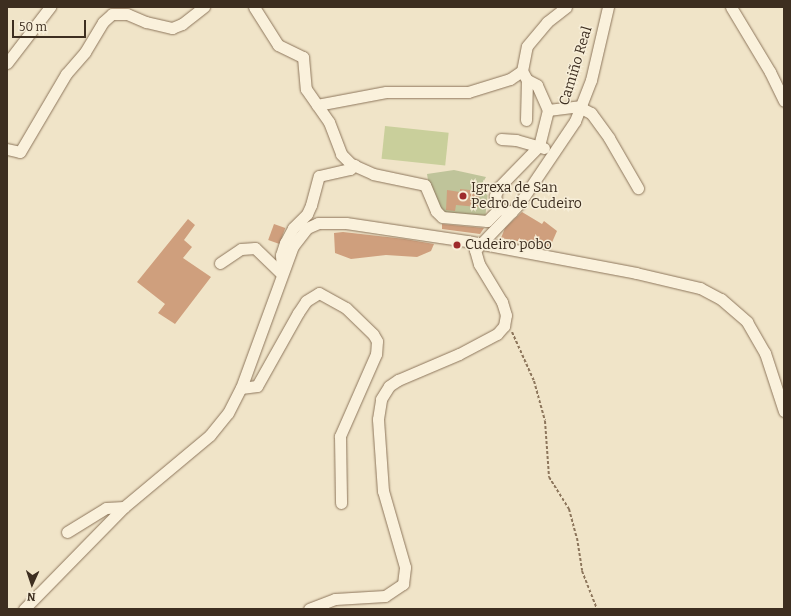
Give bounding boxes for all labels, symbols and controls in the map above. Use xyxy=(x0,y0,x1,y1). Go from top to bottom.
scale bar xyxy=(14,12,88,38)
text: 50 m xyxy=(19,20,47,34)
street label: Camiño Real xyxy=(556,24,596,108)
place label: Igrexa de San Pedro de Cudeiro xyxy=(471,180,582,212)
marker: Igrexa de San Pedro de Cudeiro xyxy=(458,191,468,201)
place label: Cudeiro pobo xyxy=(465,237,552,253)
marker: Cudeiro pobo xyxy=(452,240,462,250)
north arrow xyxy=(12,564,52,604)
text: N xyxy=(27,590,36,603)

